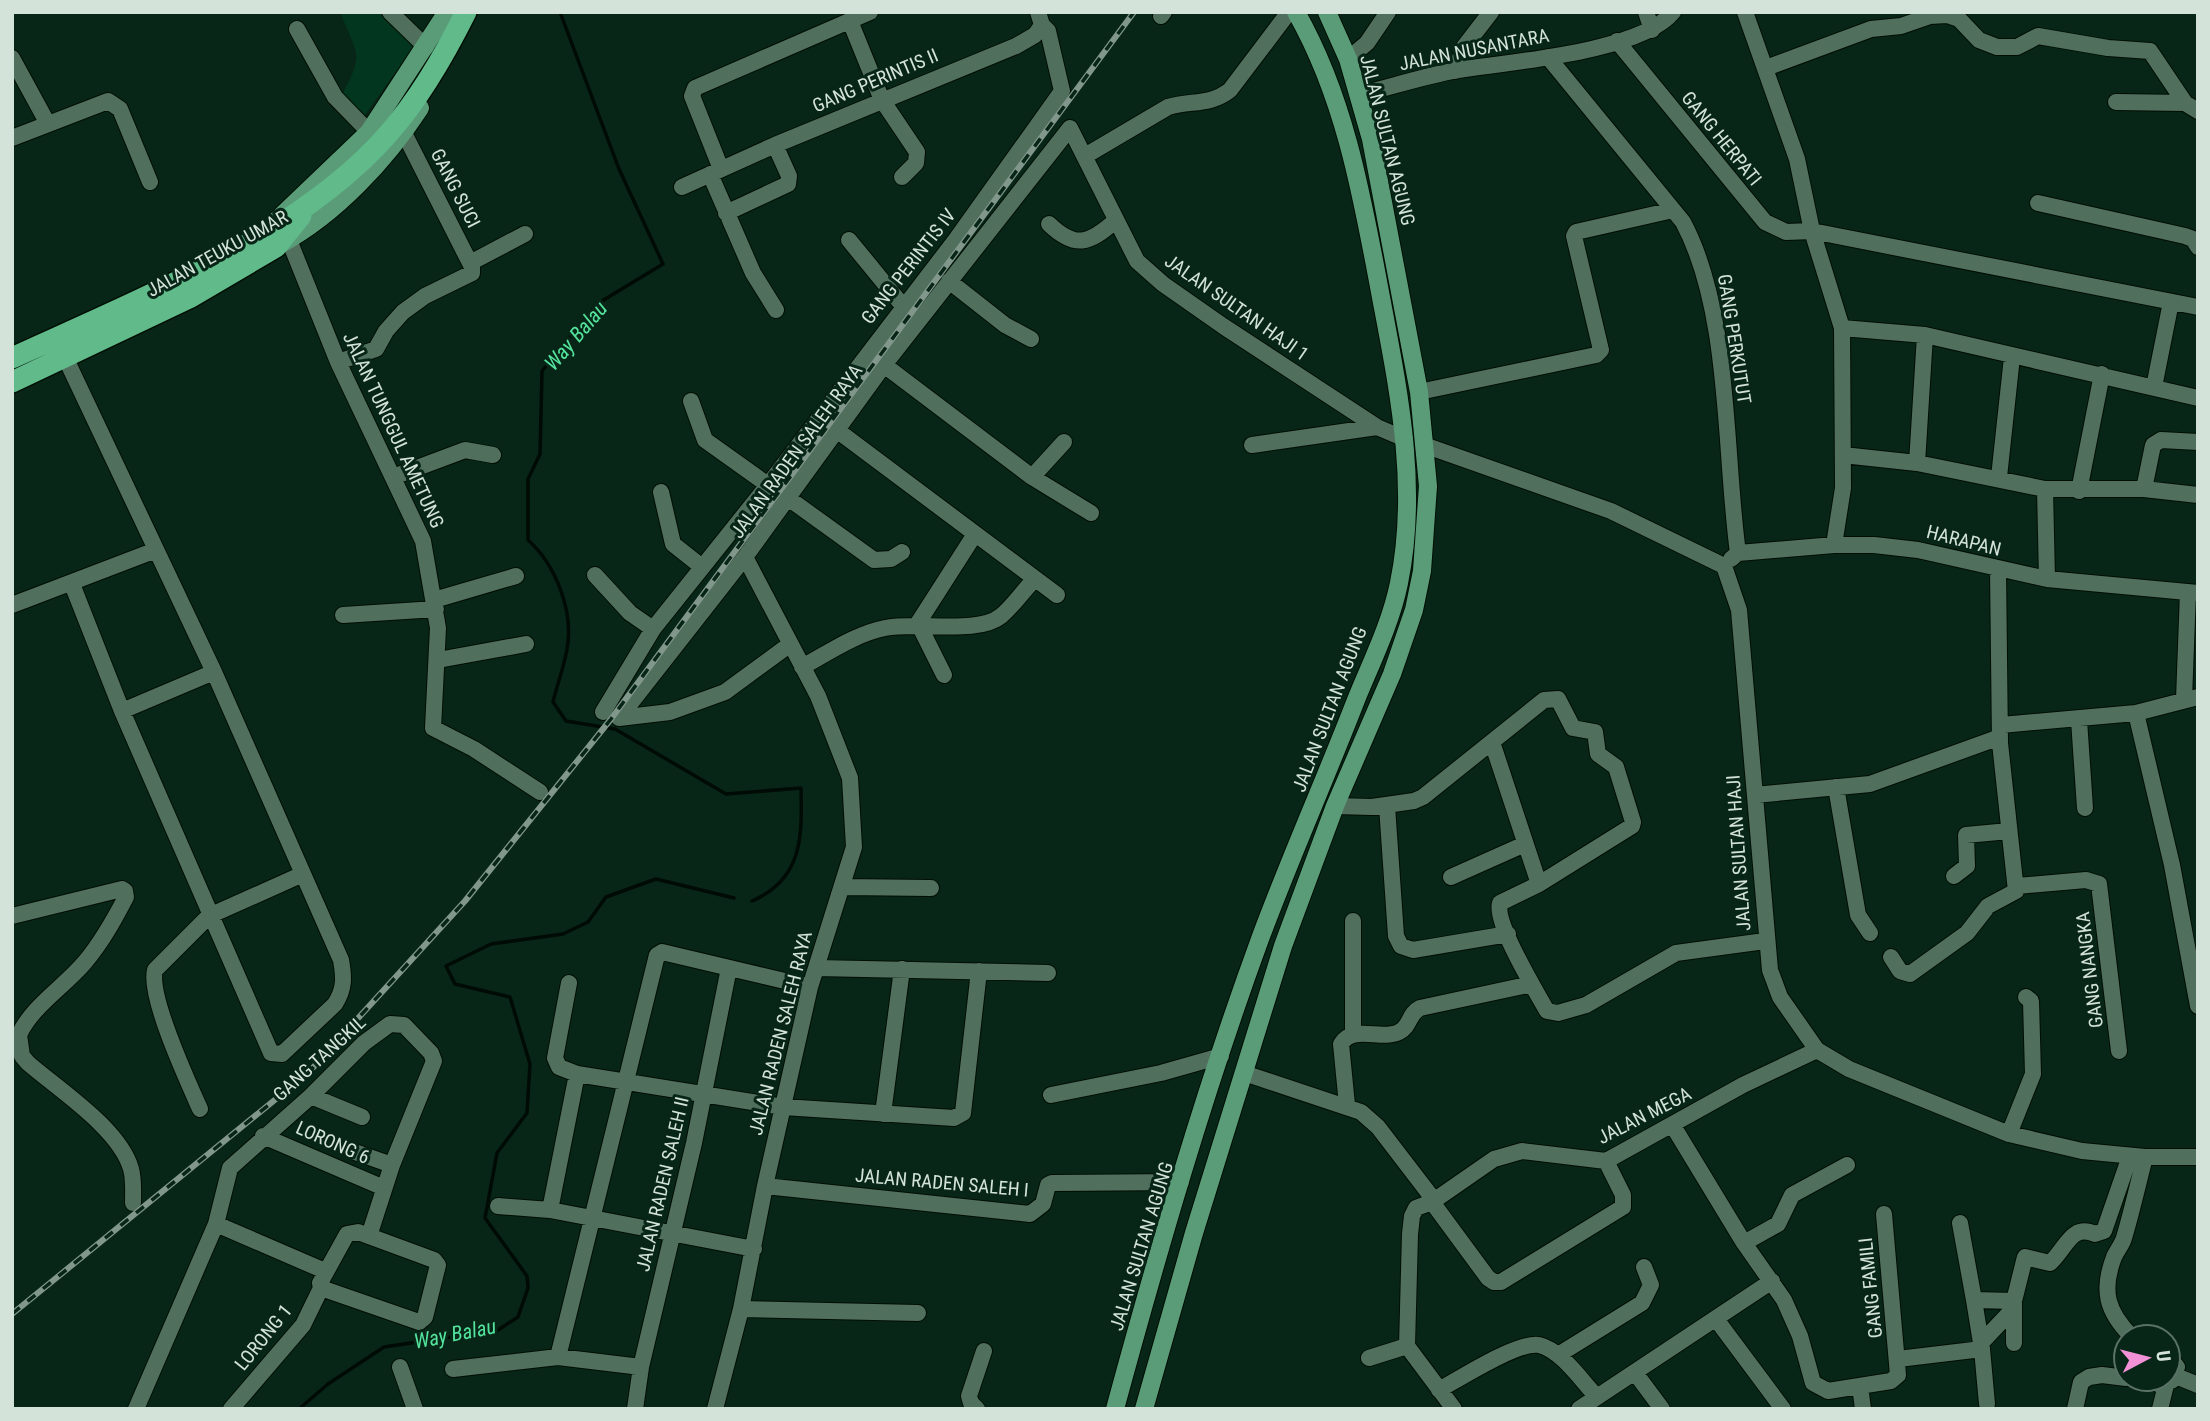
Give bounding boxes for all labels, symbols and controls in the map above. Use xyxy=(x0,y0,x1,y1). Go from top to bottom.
street label: JALAN NUSANTARA xyxy=(1397,24,1551,75)
street label: GANG PERINTIS II xyxy=(809,44,941,117)
street label: JALAN SULTAN AGUNG xyxy=(1355,52,1420,228)
street label: GANG HERPATI xyxy=(1677,87,1767,190)
street label: GANG SUCI xyxy=(426,145,485,232)
street label: GANG PERINTIS IV xyxy=(856,204,961,329)
street label: JALAN TEUKU UMAR xyxy=(143,205,292,302)
street label: JALAN SULTAN HAJI 1 xyxy=(1160,249,1313,366)
street label: GANG PERKUTUT xyxy=(1713,273,1756,406)
water label: Way Balau xyxy=(540,297,612,375)
street label: JALAN TUNGGUL AMETUNG xyxy=(338,329,449,532)
street label: JALAN RADEN SALEH RAYA xyxy=(726,360,867,543)
street label: HARAPAN xyxy=(1924,520,2004,561)
street label: JALAN SULTAN AGUNG xyxy=(1287,623,1372,795)
street label: JALAN SULTAN HAJI xyxy=(1722,774,1755,932)
street label: GANG NANGKA xyxy=(2071,911,2108,1029)
street label: JALAN RADEN SALEH RAYA xyxy=(744,929,817,1137)
street label: GANG TANGKIL xyxy=(268,1011,370,1106)
street label: JALAN MEGA xyxy=(1593,1082,1695,1149)
street label: JALAN RADEN SALEH II xyxy=(631,1094,694,1274)
street label: LORONG 6 xyxy=(292,1116,373,1169)
street label: JALAN SULTAN AGUNG xyxy=(1105,1159,1178,1333)
street label: JALAN RADEN SALEH I xyxy=(854,1163,1030,1202)
street label: GANG FAMILI xyxy=(1854,1237,1887,1339)
street label: LORONG 1 xyxy=(230,1300,297,1375)
water label: Way Balau xyxy=(412,1314,498,1354)
north arrow xyxy=(2112,1323,2182,1393)
text: U xyxy=(2151,1349,2175,1363)

